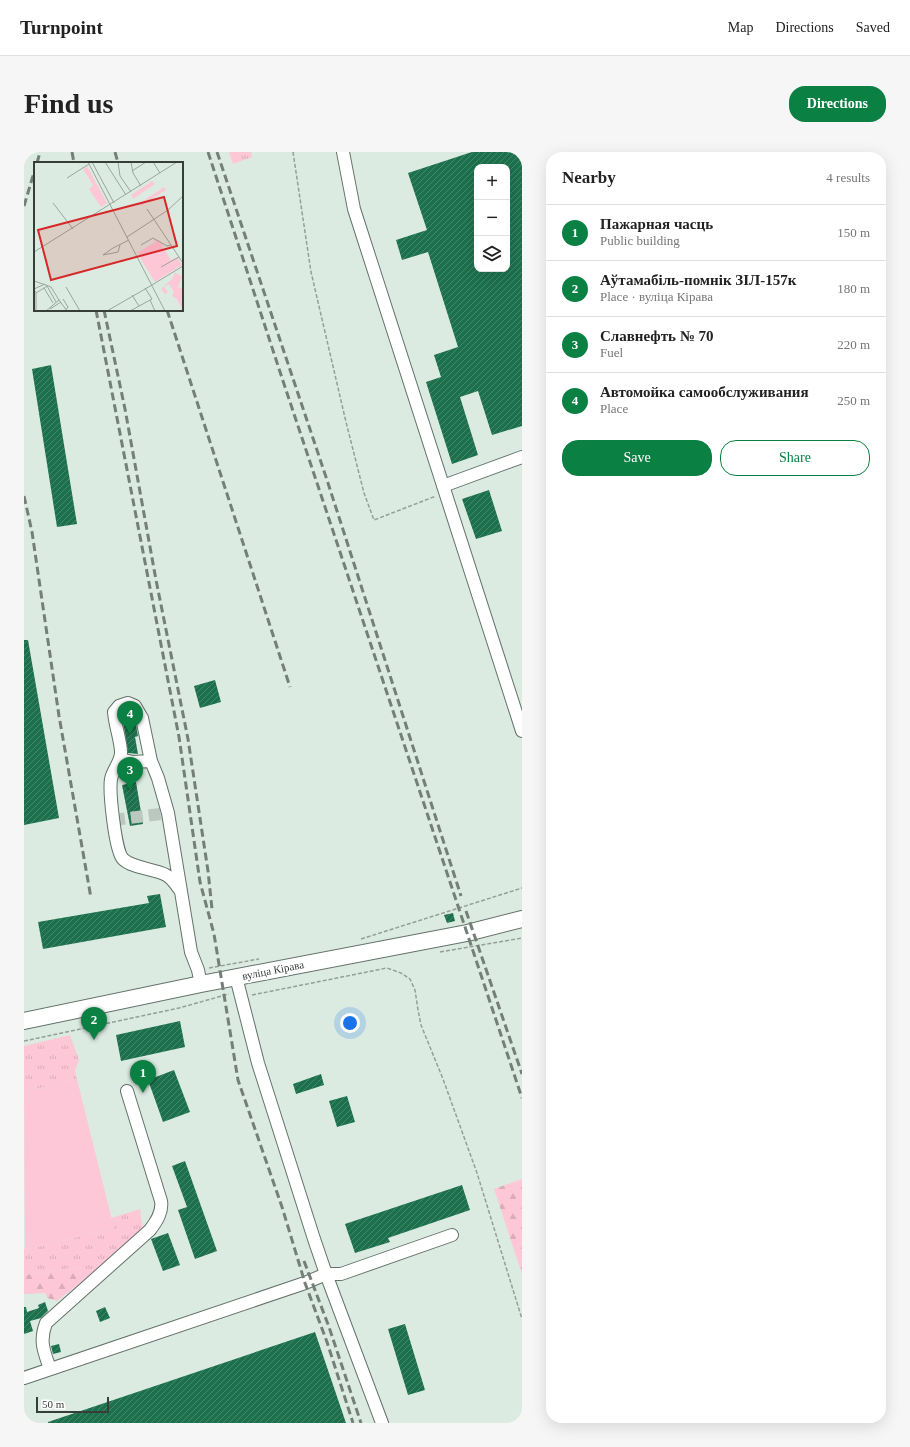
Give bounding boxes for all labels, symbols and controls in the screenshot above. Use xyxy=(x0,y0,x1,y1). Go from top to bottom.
text: Turnpoint xyxy=(20,17,103,38)
text: Map xyxy=(728,20,753,35)
text: Directions xyxy=(775,20,834,35)
text: Saved xyxy=(856,20,890,35)
button: Directions xyxy=(789,86,886,122)
text: Find us xyxy=(24,88,114,119)
inset map xyxy=(34,162,183,311)
map controls xyxy=(474,164,510,272)
button: + xyxy=(474,164,510,200)
text: Nearby xyxy=(562,168,616,187)
text: 4 results xyxy=(826,170,870,185)
button: − xyxy=(474,200,510,236)
text: Пажарная часць xyxy=(600,216,713,232)
text: 1 xyxy=(572,225,578,240)
text: 150 m xyxy=(837,225,870,240)
text: Public building xyxy=(600,233,680,248)
button: layers xyxy=(474,236,510,272)
text: Аўтамабіль-помнік ЗІЛ-157к xyxy=(600,272,796,288)
text: 2 xyxy=(572,281,578,296)
text: 180 m xyxy=(837,281,870,296)
text: Place · вуліца Кірава xyxy=(600,289,713,304)
text: Славнефть № 70 xyxy=(600,328,714,344)
text: 3 xyxy=(572,337,578,352)
text: 220 m xyxy=(837,337,870,352)
text: Fuel xyxy=(600,345,623,360)
text: Автомойка самообслуживания xyxy=(600,384,809,400)
text: 4 xyxy=(572,393,578,408)
text: 250 m xyxy=(837,393,870,408)
text: Place xyxy=(600,401,628,416)
button: Save xyxy=(562,440,712,476)
button: Share xyxy=(720,440,870,476)
pin: 4 xyxy=(117,701,143,734)
pin: 3 xyxy=(117,757,143,790)
street label: вуліца Кірава xyxy=(241,958,305,982)
pin: 2 xyxy=(81,1007,107,1040)
your location xyxy=(340,1013,360,1033)
pin: 1 xyxy=(130,1060,156,1093)
scale bar xyxy=(36,1395,109,1414)
text: 50 m xyxy=(42,1398,64,1410)

